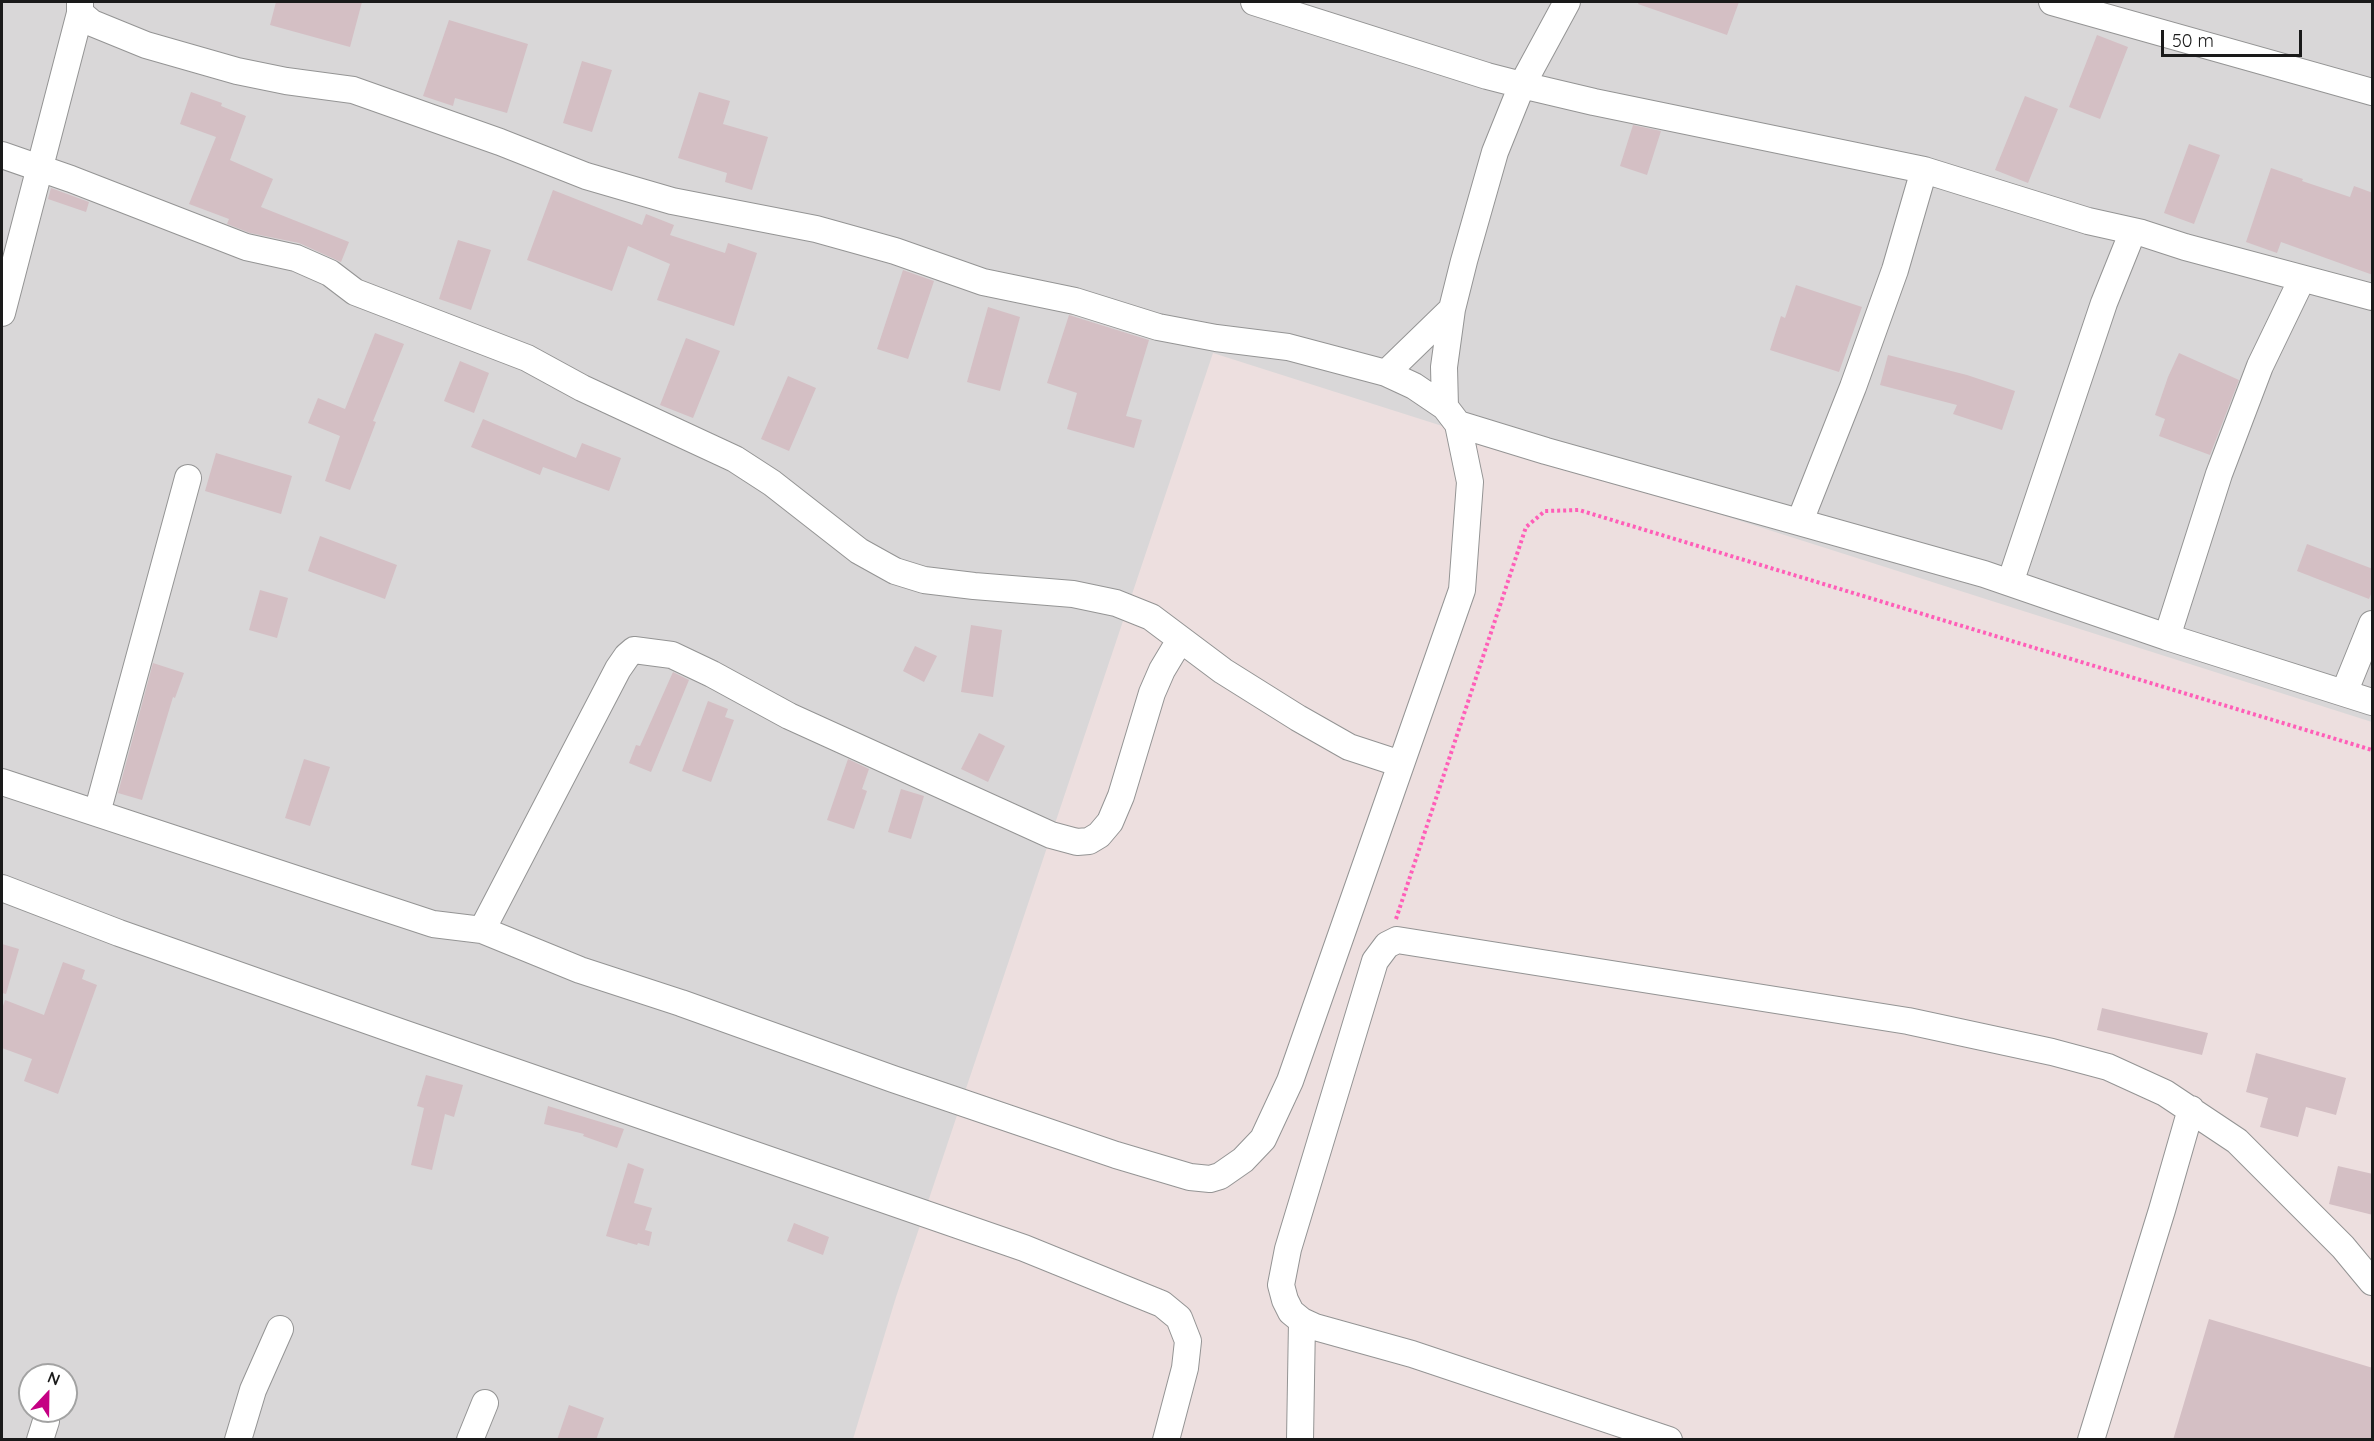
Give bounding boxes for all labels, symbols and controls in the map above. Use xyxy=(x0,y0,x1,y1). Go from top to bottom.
scale bar xyxy=(2164,18,2305,56)
text: 50 m xyxy=(2172,29,2214,52)
north arrow xyxy=(18,1363,78,1423)
text: N xyxy=(45,1367,63,1390)

